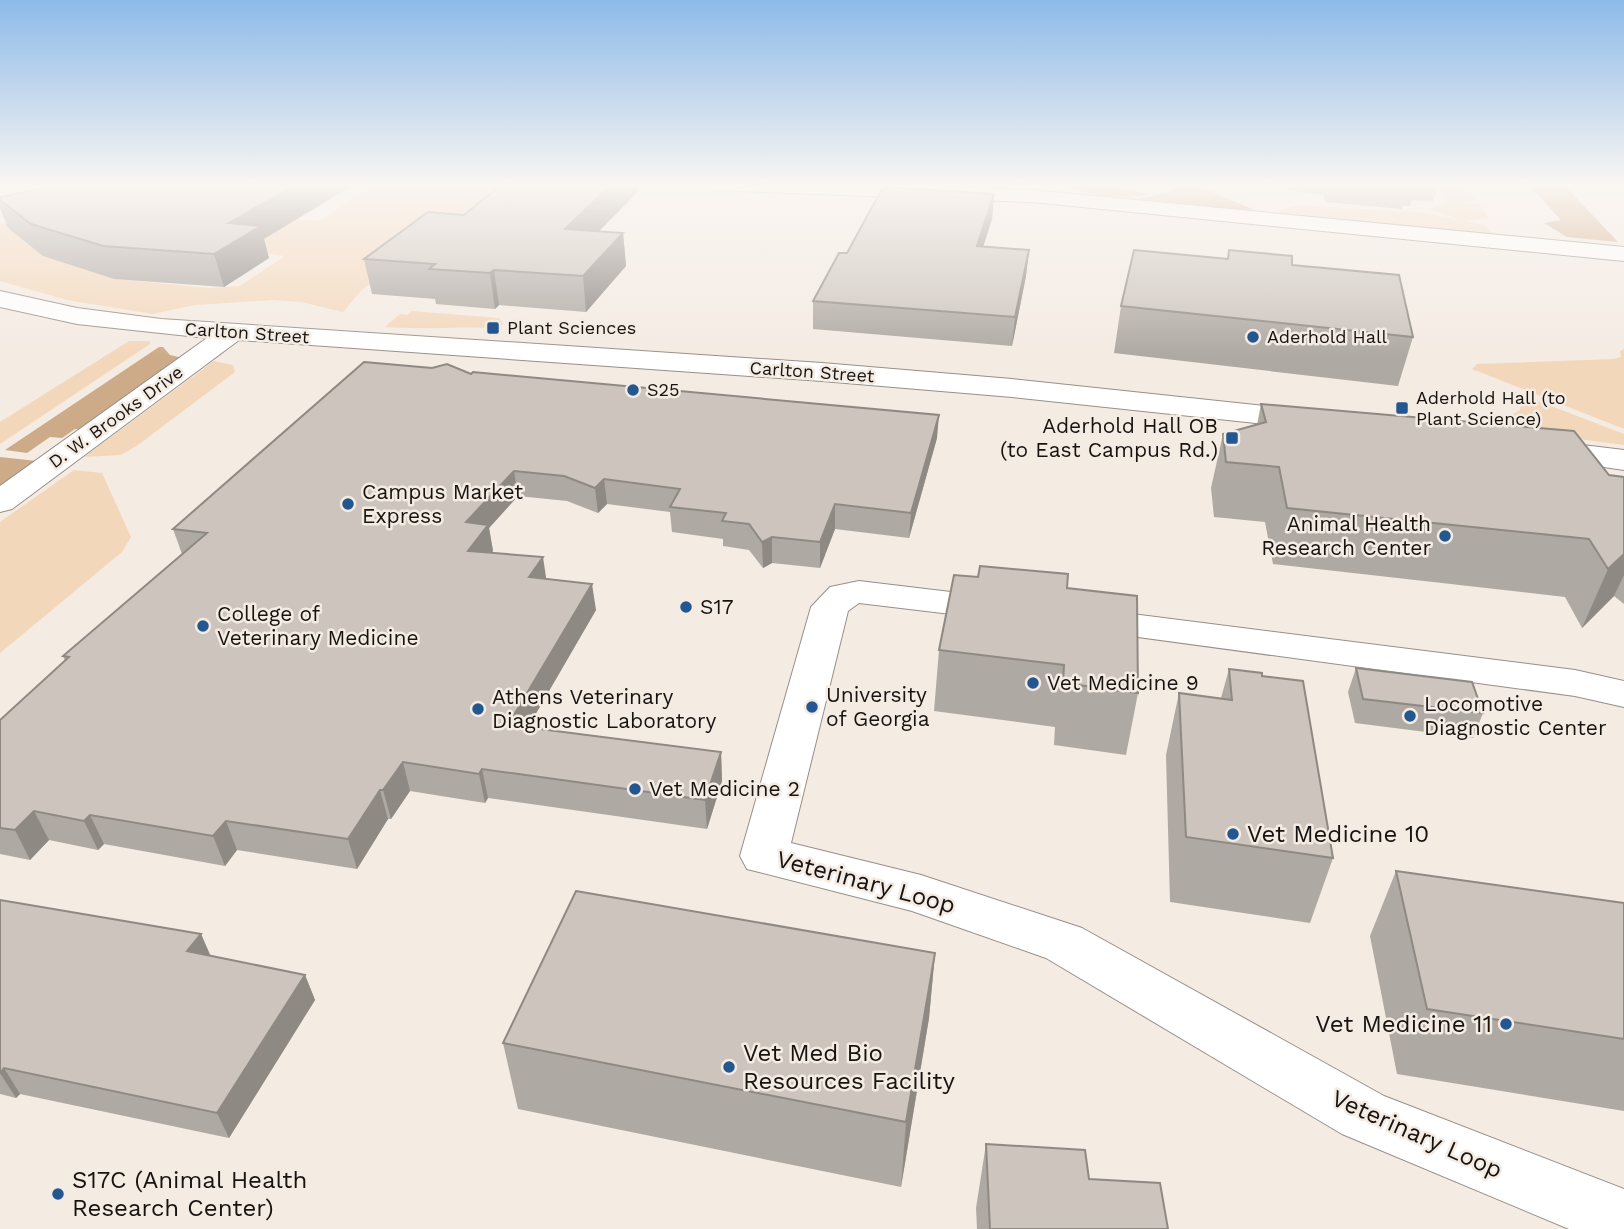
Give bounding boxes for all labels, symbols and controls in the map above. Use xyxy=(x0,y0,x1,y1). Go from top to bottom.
place label: Plant Sciences xyxy=(507,317,636,338)
street label: Carlton Street xyxy=(184,318,310,347)
marker: Plant Sciences xyxy=(485,320,501,336)
place label: Aderhold Hall xyxy=(1267,326,1387,347)
marker: Aderhold Hall xyxy=(1245,329,1261,345)
street label: Carlton Street xyxy=(749,357,875,386)
street label: D. W. Brooks Drive xyxy=(45,361,187,472)
place label: S25 xyxy=(647,379,680,400)
marker: S25 xyxy=(625,382,641,398)
place label: Aderhold Hall (to Plant Science) xyxy=(1416,387,1566,429)
marker: Aderhold Hall (to Plant Science) xyxy=(1394,400,1410,416)
place label: Aderhold Hall OB (to East Campus Rd.) xyxy=(1000,413,1218,462)
marker: Aderhold Hall OB (to East Campus Rd.) xyxy=(1224,430,1240,446)
place label: Campus Market Express xyxy=(362,479,523,528)
marker: Campus Market Express xyxy=(340,496,356,512)
place label: Animal Health Research Center xyxy=(1261,511,1431,560)
marker: Animal Health Research Center xyxy=(1437,528,1453,544)
place label: S17 xyxy=(700,594,734,619)
marker: S17 xyxy=(678,599,694,615)
place label: College of Veterinary Medicine xyxy=(217,601,419,650)
marker: College of Veterinary Medicine xyxy=(195,618,211,634)
place label: Vet Medicine 9 xyxy=(1047,670,1199,695)
marker: Vet Medicine 9 xyxy=(1025,675,1041,691)
place label: University of Georgia xyxy=(826,682,930,731)
place label: Athens Veterinary Diagnostic Laboratory xyxy=(492,684,717,733)
place label: Locomotive Diagnostic Center xyxy=(1424,691,1607,740)
marker: University of Georgia xyxy=(804,699,820,715)
marker: Athens Veterinary Diagnostic Laboratory xyxy=(470,701,486,717)
marker: Locomotive Diagnostic Center xyxy=(1402,708,1418,724)
place label: Vet Medicine 2 xyxy=(649,776,800,801)
marker: Vet Medicine 2 xyxy=(627,781,643,797)
place label: Vet Medicine 10 xyxy=(1247,820,1429,848)
marker: Vet Medicine 10 xyxy=(1225,826,1241,842)
street label: Veterinary Loop xyxy=(773,845,959,919)
place label: Vet Medicine 11 xyxy=(1315,1010,1492,1038)
marker: Vet Medicine 11 xyxy=(1498,1016,1514,1032)
place label: Vet Med Bio Resources Facility xyxy=(743,1039,955,1095)
marker: Vet Med Bio Resources Facility xyxy=(721,1059,737,1075)
street label: Veterinary Loop xyxy=(1327,1084,1507,1184)
place label: S17C (Animal Health Research Center) xyxy=(72,1166,307,1222)
marker: S17C (Animal Health Research Center) xyxy=(50,1186,66,1202)

